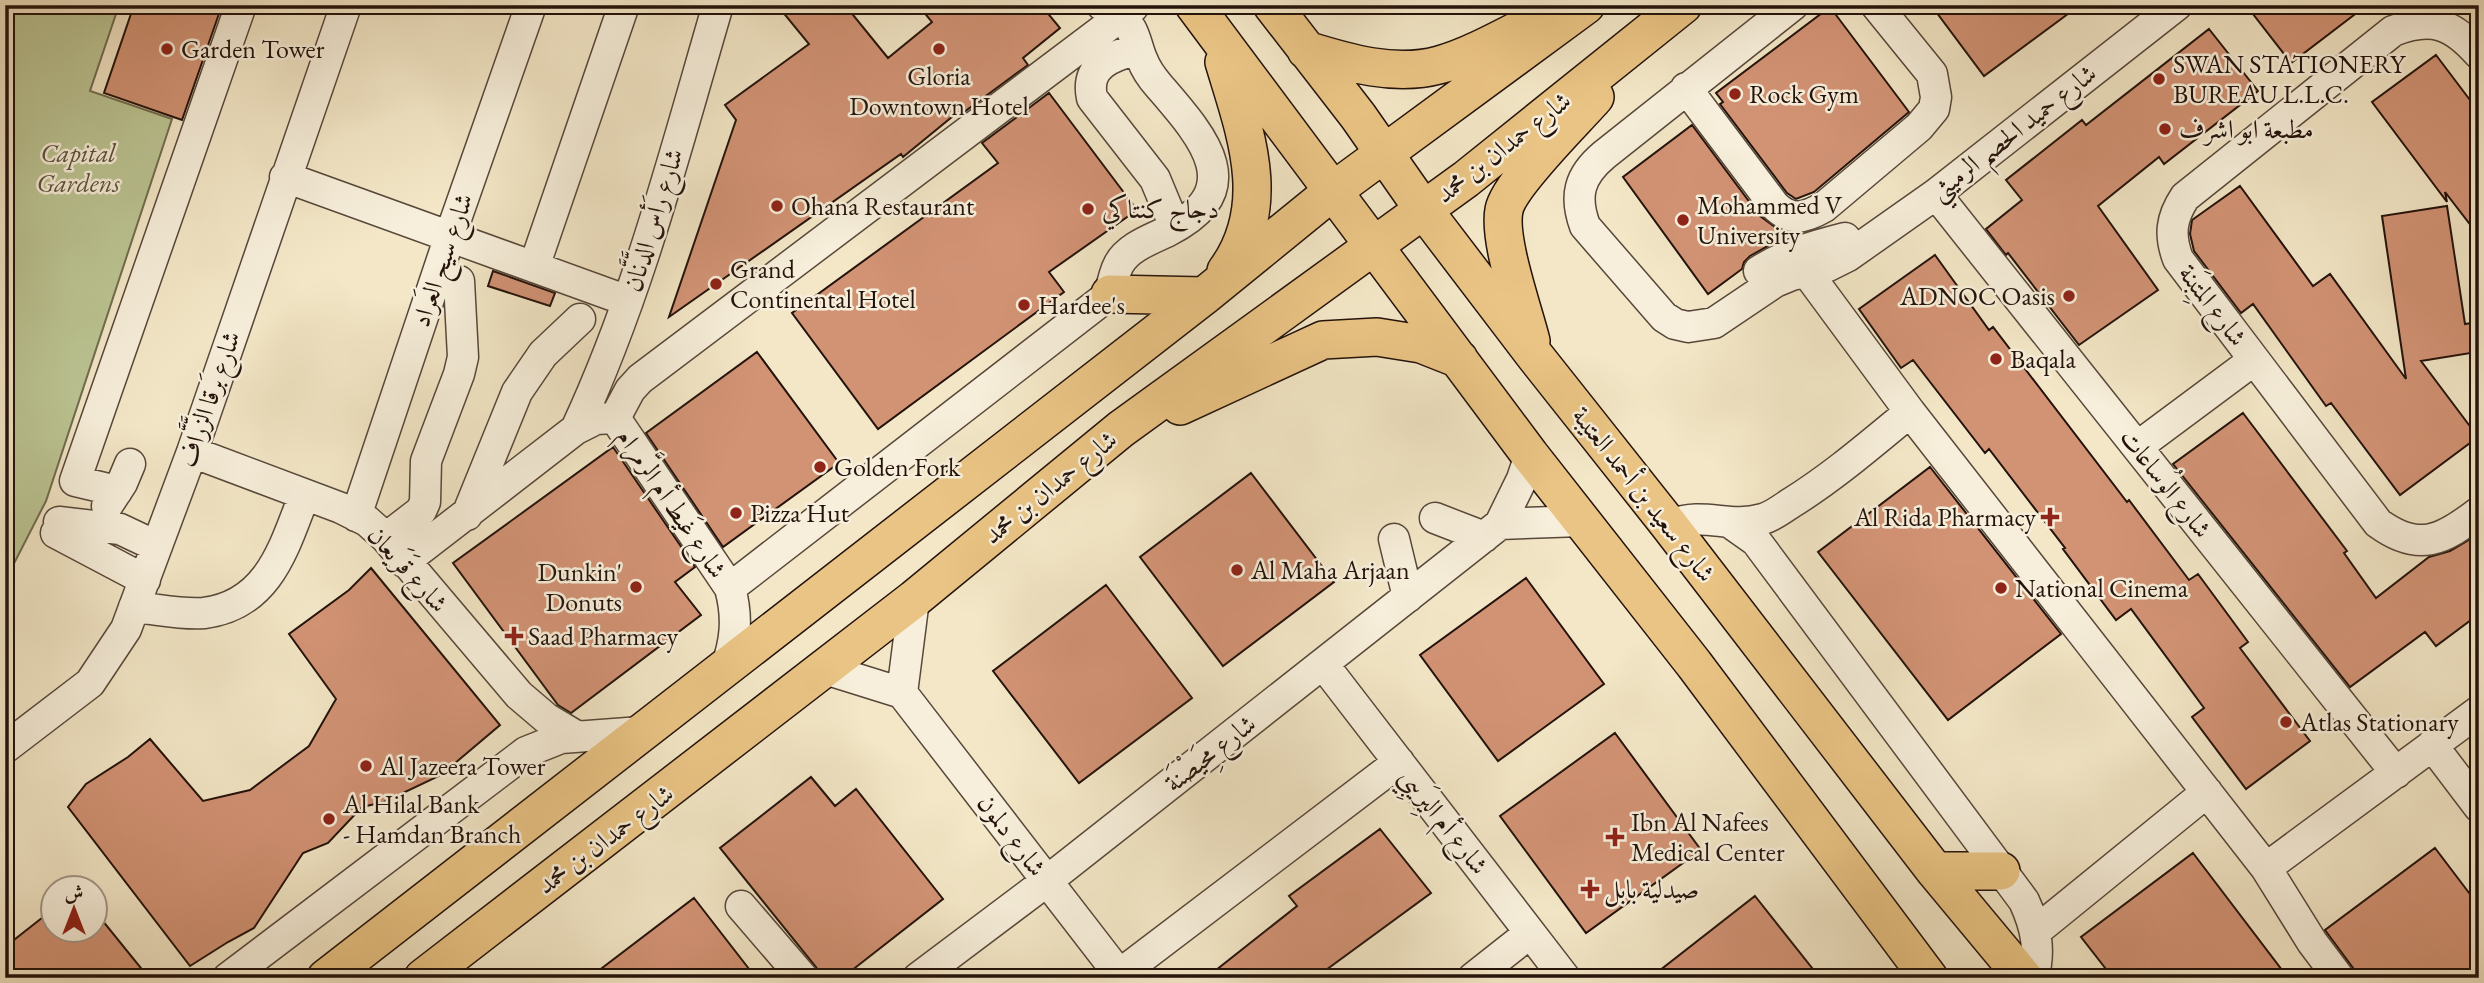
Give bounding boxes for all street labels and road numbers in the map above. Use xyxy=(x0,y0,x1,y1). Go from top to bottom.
street label: شارع حميد الحصم الرميثي xyxy=(1923,56,2109,215)
street label: شارع حمدان بن محمد xyxy=(1428,83,1581,215)
street label: شارع رَأس الدَّنَّان xyxy=(611,143,696,297)
street label: شارع سيح العَراد xyxy=(402,188,487,334)
street label: شارع المِتبَنة xyxy=(2167,257,2256,356)
street label: شارع بَرقا الزَّرَّاف xyxy=(166,325,253,473)
street label: شارع سعيد بن أحمد العتيبة xyxy=(1561,399,1723,592)
street label: شارع غَيط أم الرَّمرام xyxy=(604,419,738,588)
street label: شارع الوُساعات xyxy=(2109,419,2223,548)
street label: شارع حمدان بن محمد xyxy=(976,422,1127,555)
street label: شارع قَرَيعان xyxy=(356,518,457,623)
street label: شارع مِحَيصْنَة xyxy=(1156,705,1266,804)
street label: شارع أم اليِرَيبِي xyxy=(1387,760,1497,885)
street label: شارع حمدان بن محمد xyxy=(530,776,683,906)
street label: شارع دلمون xyxy=(966,787,1054,886)

